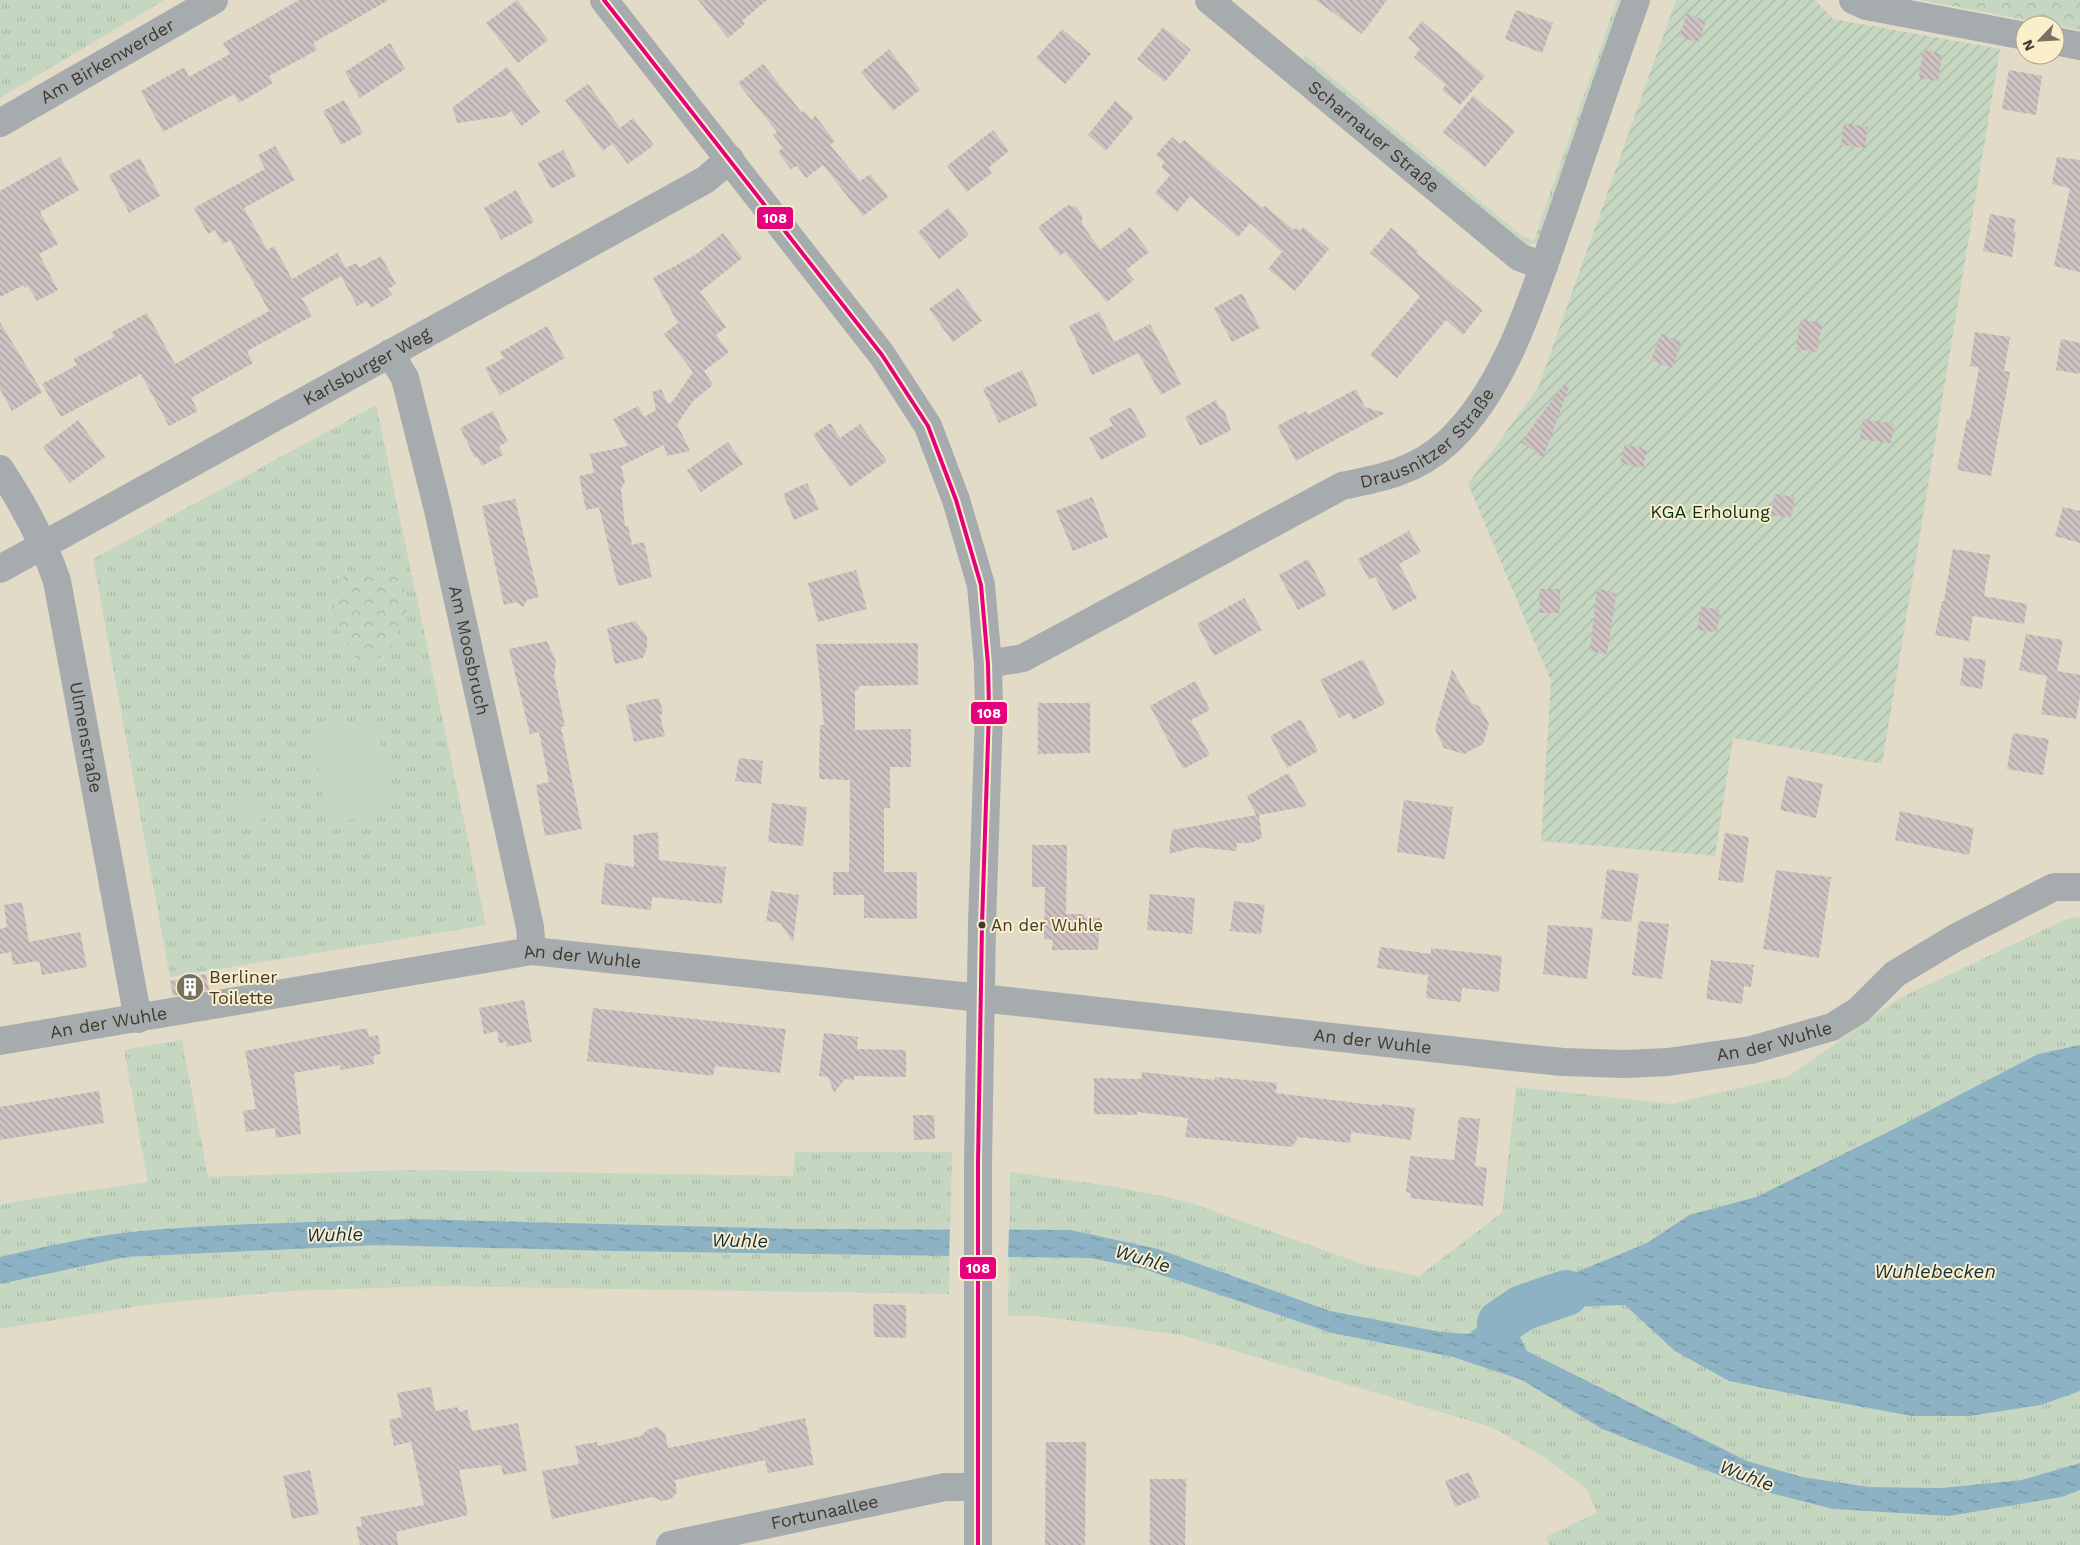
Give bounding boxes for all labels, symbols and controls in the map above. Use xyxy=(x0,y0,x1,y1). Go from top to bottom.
street label: Am Birkenwerder xyxy=(36,14,178,108)
north arrow xyxy=(2015,15,2065,65)
text: N xyxy=(2019,37,2038,54)
street label: Scharnauer Straße xyxy=(1304,76,1444,197)
line badge: 108 xyxy=(756,206,794,230)
text: 108 xyxy=(763,210,787,226)
street label: Karlsburger Weg xyxy=(299,322,435,410)
street label: Drausnitzer Straße xyxy=(1358,384,1498,492)
park label: KGA Erholung xyxy=(1650,501,1770,522)
street label: Am Moosbruch xyxy=(445,583,494,717)
street label: Ulmenstraße xyxy=(66,680,107,795)
line badge: 108 xyxy=(970,701,1008,725)
text: 108 xyxy=(977,705,1001,721)
place label: An der Wuhle xyxy=(991,915,1103,935)
marker: An der Wuhle xyxy=(977,920,987,930)
street label: An der Wuhle xyxy=(521,940,642,972)
place label: Berliner Toilette xyxy=(209,966,278,1008)
building icon: Berliner Toilette xyxy=(175,972,205,1002)
street label: An der Wuhle xyxy=(48,1002,169,1042)
street label: An der Wuhle xyxy=(1715,1017,1834,1065)
street label: An der Wuhle xyxy=(1313,1024,1433,1058)
water label: Wuhle xyxy=(306,1223,364,1246)
water label: Wuhle xyxy=(711,1229,769,1252)
water label: Wuhle xyxy=(1112,1239,1173,1278)
line badge: 108 xyxy=(959,1256,997,1280)
text: 108 xyxy=(966,1260,990,1276)
water label: Wuhlebecken xyxy=(1874,1260,1996,1283)
water label: Wuhle xyxy=(1716,1455,1777,1496)
street label: Fortunaallee xyxy=(769,1490,880,1533)

